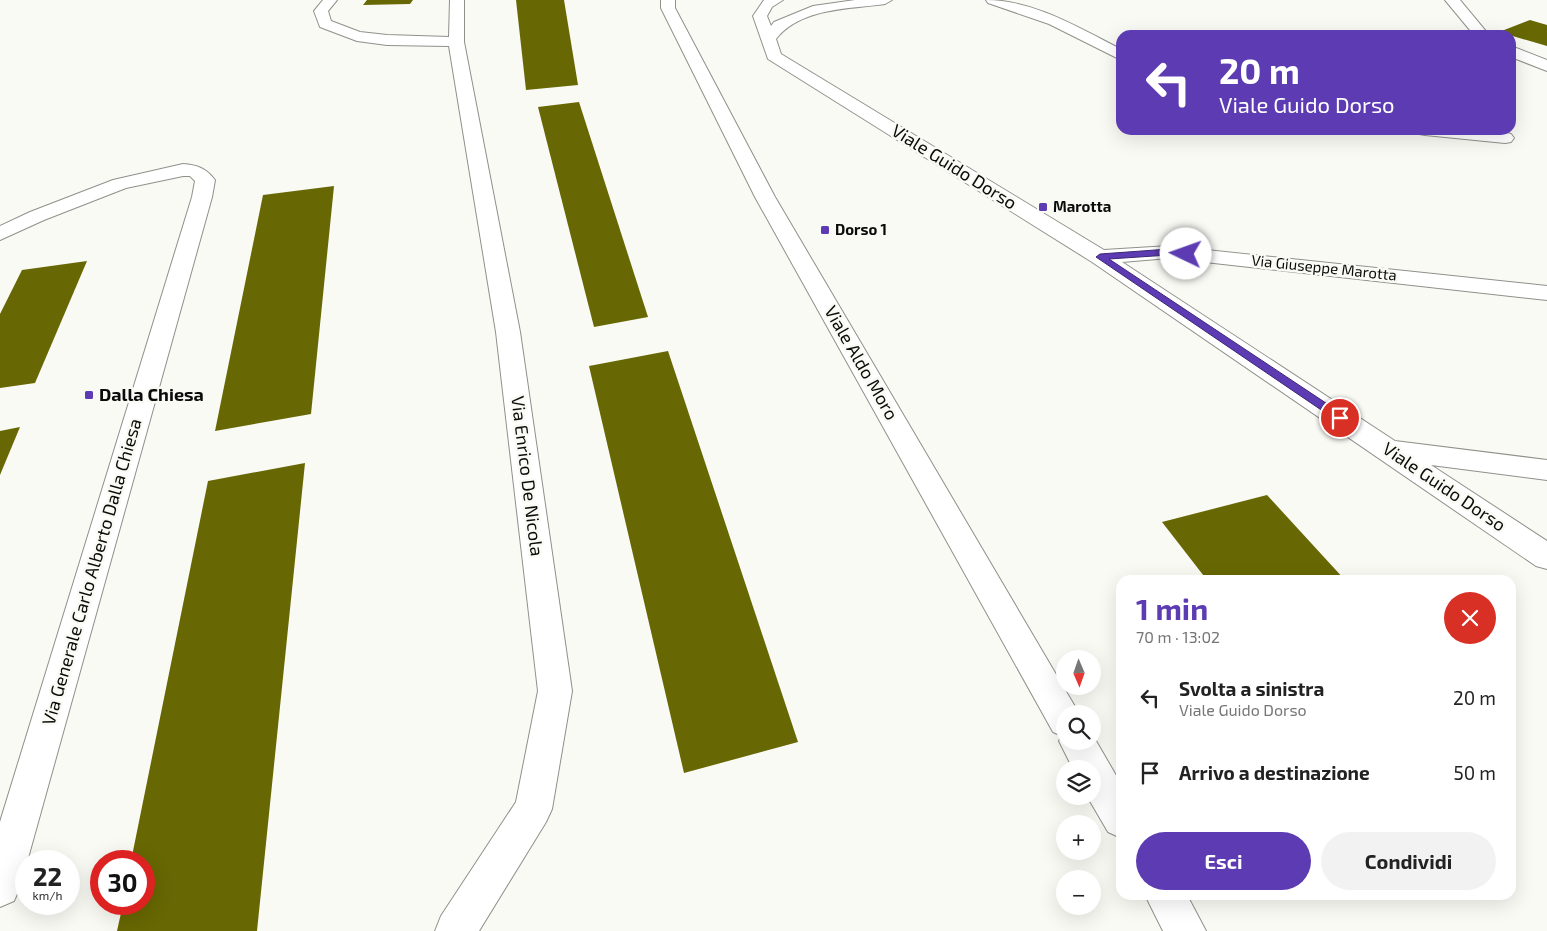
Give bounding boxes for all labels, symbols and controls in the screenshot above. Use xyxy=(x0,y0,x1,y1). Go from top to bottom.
text: 20 m xyxy=(1219,49,1300,91)
icon: left xyxy=(1136,50,1201,115)
text: Viale Guido Dorso xyxy=(1219,91,1395,117)
street label: Viale Guido Dorso xyxy=(888,119,1021,214)
place label: Marotta xyxy=(1053,197,1111,215)
marker: Marotta xyxy=(1037,201,1049,213)
place label: Dorso 1 xyxy=(835,220,887,238)
marker: Dorso 1 xyxy=(819,224,831,236)
position arrow xyxy=(1159,227,1211,279)
street label: Via Giuseppe Marotta xyxy=(1251,250,1398,284)
street label: Viale Aldo Moro xyxy=(820,301,903,424)
place label: Dalla Chiesa xyxy=(99,383,204,405)
marker: Dalla Chiesa xyxy=(83,389,95,401)
street label: Via Enrico De Nicola xyxy=(507,394,549,557)
pin xyxy=(1319,397,1361,439)
icon: arrive xyxy=(1326,404,1354,432)
street label: Via Generale Carlo Alberto Dalla Chiesa xyxy=(37,416,145,728)
street label: Viale Guido Dorso xyxy=(1379,437,1510,535)
text: 1 min xyxy=(1136,590,1208,626)
button: close xyxy=(1444,592,1496,644)
text: 70 m · 13:02 xyxy=(1136,627,1220,646)
north arrow xyxy=(1056,650,1101,695)
map controls xyxy=(1056,650,1101,915)
text: Svolta a sinistra xyxy=(1179,677,1324,700)
icon: left xyxy=(1136,684,1164,712)
text: 20 m xyxy=(1453,686,1496,709)
text: Viale Guido Dorso xyxy=(1179,700,1307,719)
button: search xyxy=(1056,705,1101,750)
icon: arrive xyxy=(1136,759,1164,787)
button: layers xyxy=(1056,760,1101,805)
text: Arrivo a destinazione xyxy=(1179,761,1370,784)
text: 50 m xyxy=(1453,761,1496,784)
button: + xyxy=(1056,815,1101,860)
button: Esci xyxy=(1136,832,1311,890)
button: Condividi xyxy=(1321,832,1496,890)
speed limit sign: 30 xyxy=(90,850,155,915)
text: 22 xyxy=(33,861,62,891)
button: − xyxy=(1056,870,1101,915)
text: km/h xyxy=(33,888,62,902)

